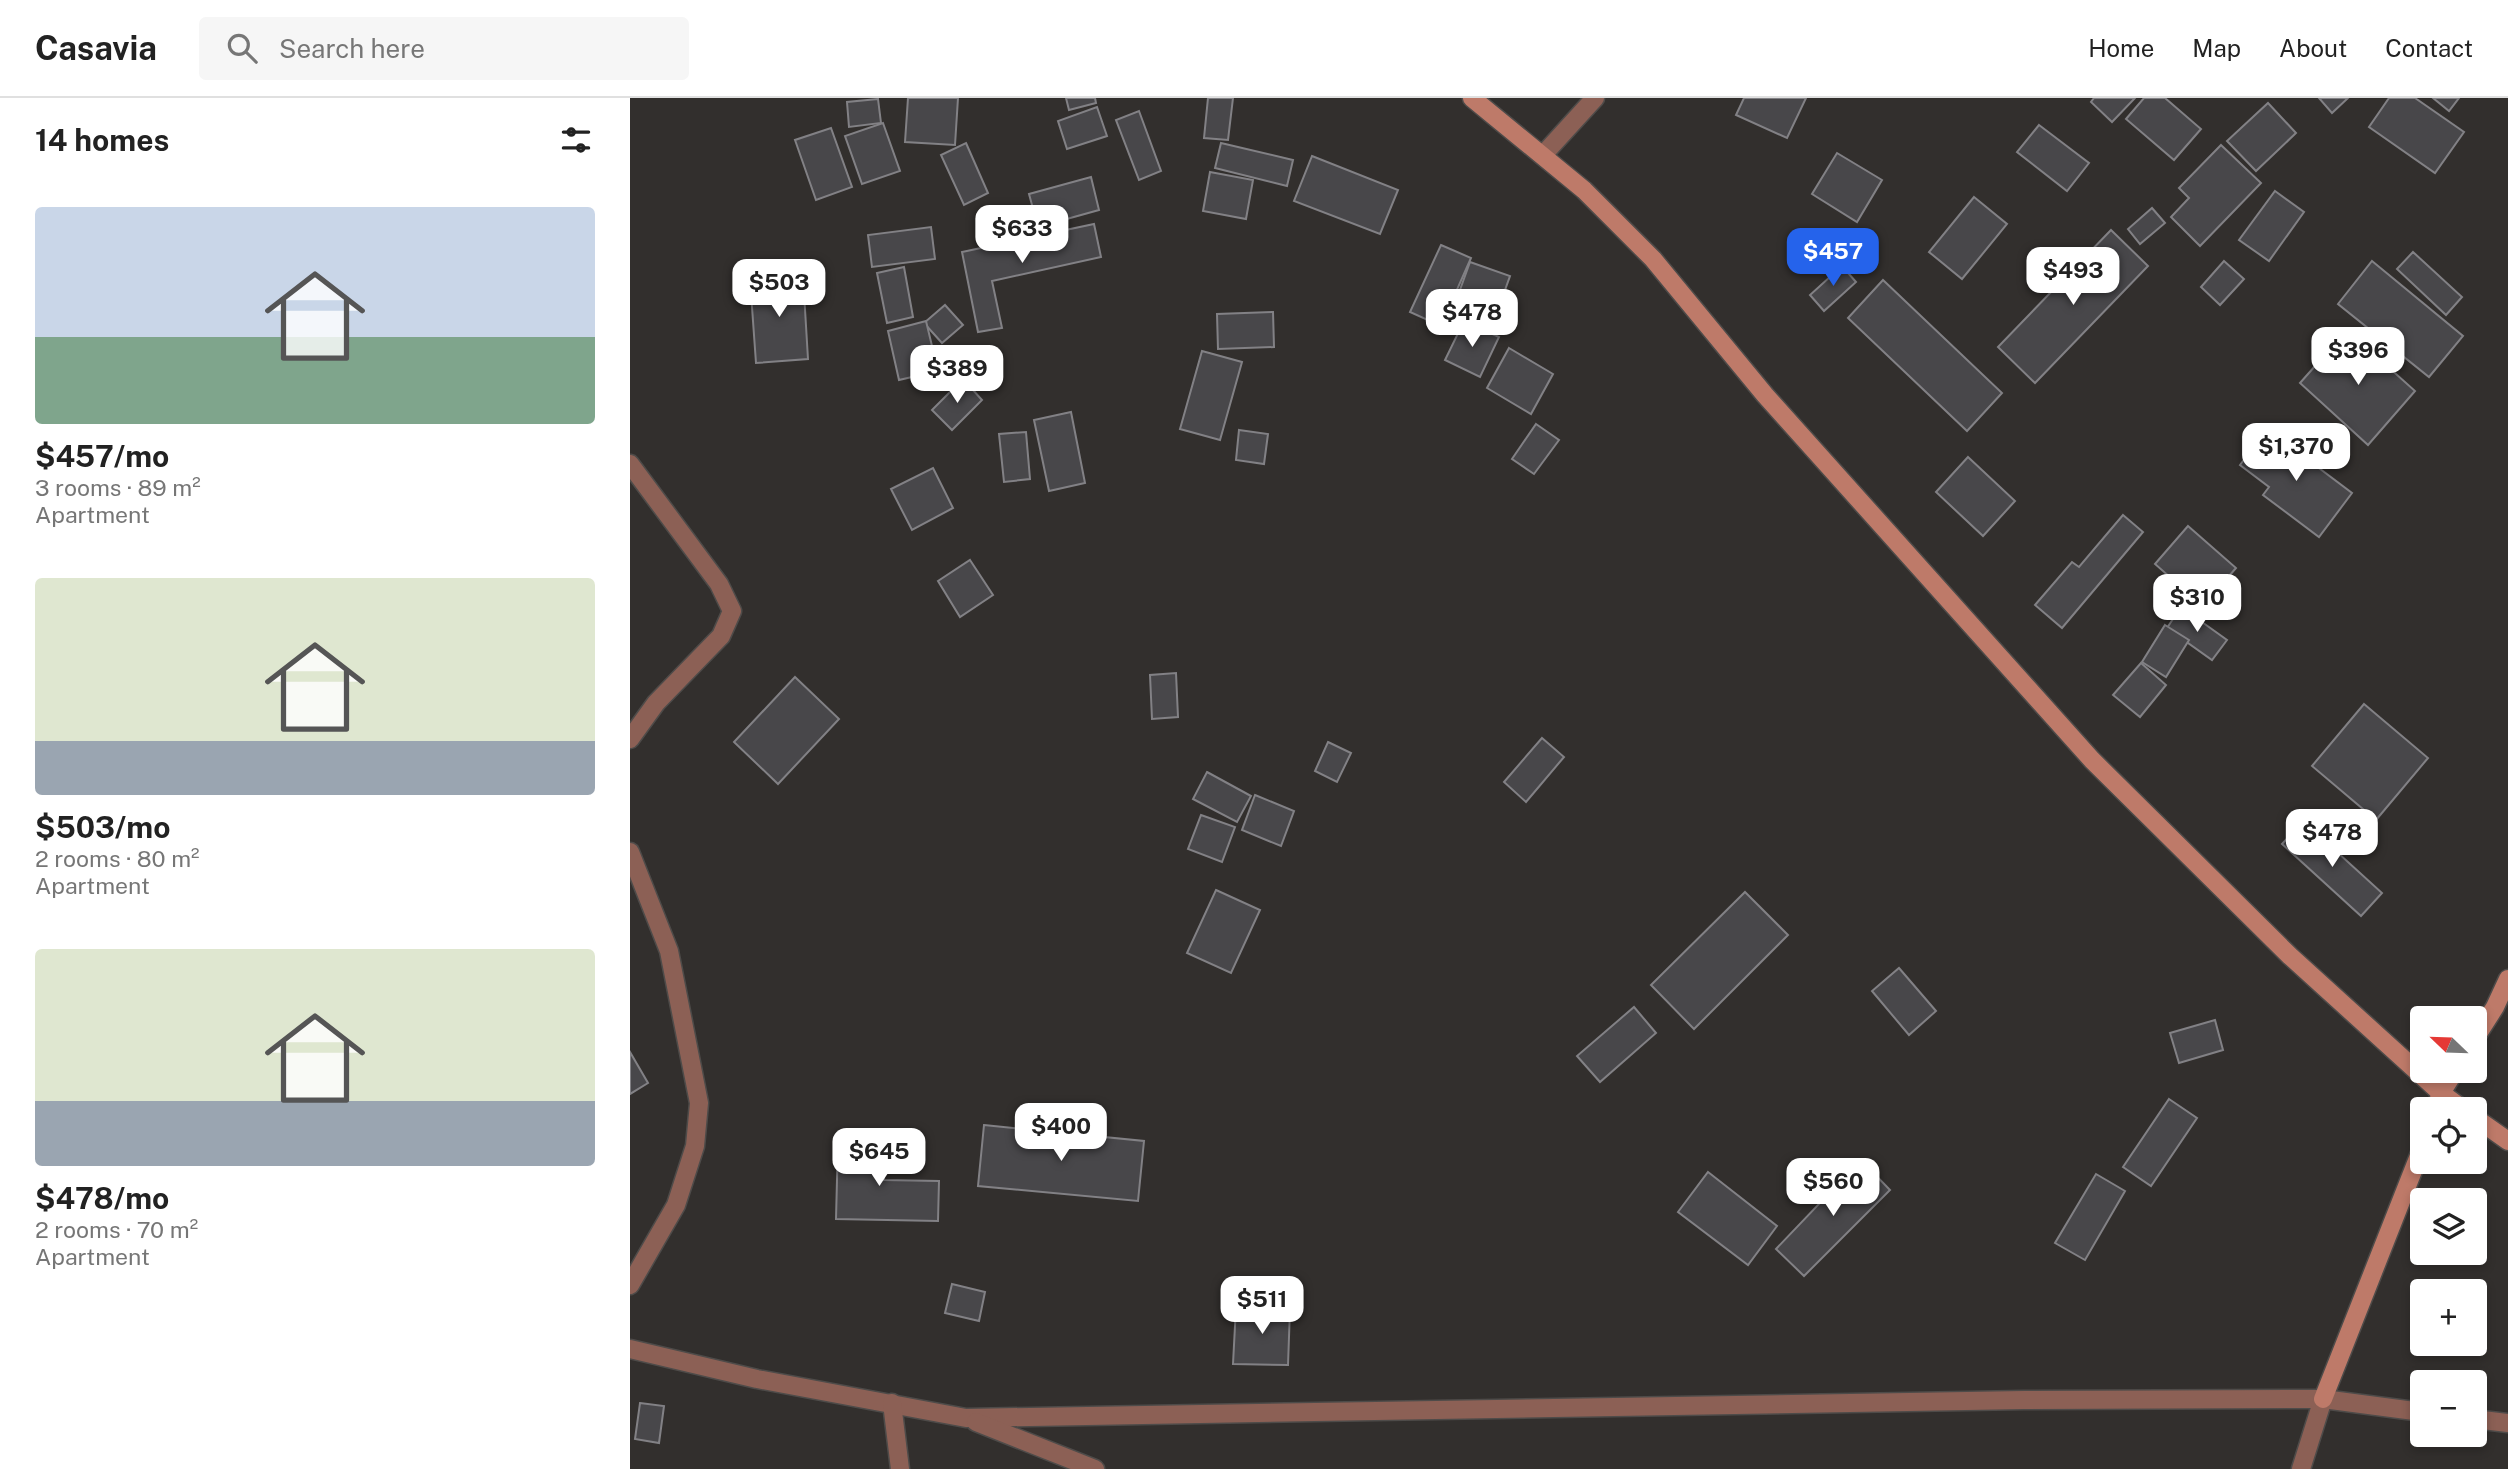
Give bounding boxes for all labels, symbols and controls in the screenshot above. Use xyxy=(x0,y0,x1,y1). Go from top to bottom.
search box xyxy=(199,17,689,80)
text: Casavia xyxy=(35,29,157,67)
icon: search xyxy=(223,29,261,67)
text: Search here xyxy=(279,33,425,64)
text: Home xyxy=(2088,34,2154,62)
text: Map xyxy=(2192,34,2241,62)
text: About xyxy=(2279,34,2347,62)
text: Contact xyxy=(2385,34,2473,62)
icon: filters xyxy=(557,121,595,159)
text: 14 homes xyxy=(35,122,169,158)
pin: $633 xyxy=(981,206,1063,265)
text: $633 xyxy=(991,214,1053,241)
pin: $457 xyxy=(1792,228,1874,288)
text: $457 xyxy=(1803,237,1863,264)
pin: $493 xyxy=(2032,248,2114,307)
icon: home xyxy=(252,253,378,379)
text: $493 xyxy=(2042,256,2104,283)
pin: $503 xyxy=(738,260,820,319)
text: $503 xyxy=(748,268,810,295)
pin: $478 xyxy=(1431,289,1513,349)
text: $478 xyxy=(1442,298,1502,325)
pin: $396 xyxy=(2317,328,2399,387)
text: $396 xyxy=(2327,336,2389,363)
pin: $389 xyxy=(916,345,998,405)
text: $389 xyxy=(926,354,988,381)
pin: $1,370 xyxy=(2239,424,2353,483)
text: $1,370 xyxy=(2258,432,2334,459)
text: $457/mo xyxy=(35,438,169,474)
text: 3 rooms · 89 m² xyxy=(35,474,201,501)
text: Apartment xyxy=(35,501,150,528)
pin: $310 xyxy=(2156,574,2238,634)
text: $310 xyxy=(2169,583,2225,610)
icon: home xyxy=(252,624,378,750)
text: $503/mo xyxy=(35,809,170,845)
pin: $478 xyxy=(2291,810,2373,869)
text: $478 xyxy=(2302,818,2362,845)
text: 2 rooms · 80 m² xyxy=(35,845,200,872)
text: Apartment xyxy=(35,872,150,899)
icon: home xyxy=(252,995,378,1121)
north arrow xyxy=(2410,1006,2487,1083)
map controls xyxy=(2410,1006,2487,1447)
button: locate xyxy=(2410,1097,2487,1174)
pin: $400 xyxy=(1020,1104,1102,1163)
text: $400 xyxy=(1031,1112,1091,1139)
pin: $645 xyxy=(838,1128,920,1188)
text: $645 xyxy=(848,1137,910,1164)
pin: $560 xyxy=(1792,1158,1874,1218)
text: $560 xyxy=(1802,1167,1864,1194)
text: $478/mo xyxy=(35,1180,169,1216)
button: layers xyxy=(2410,1188,2487,1265)
text: 2 rooms · 70 m² xyxy=(35,1216,198,1243)
text: Apartment xyxy=(35,1243,150,1270)
pin: $511 xyxy=(1221,1276,1303,1336)
button: + xyxy=(2410,1279,2487,1356)
text: $511 xyxy=(1237,1285,1287,1312)
button: − xyxy=(2410,1370,2487,1447)

